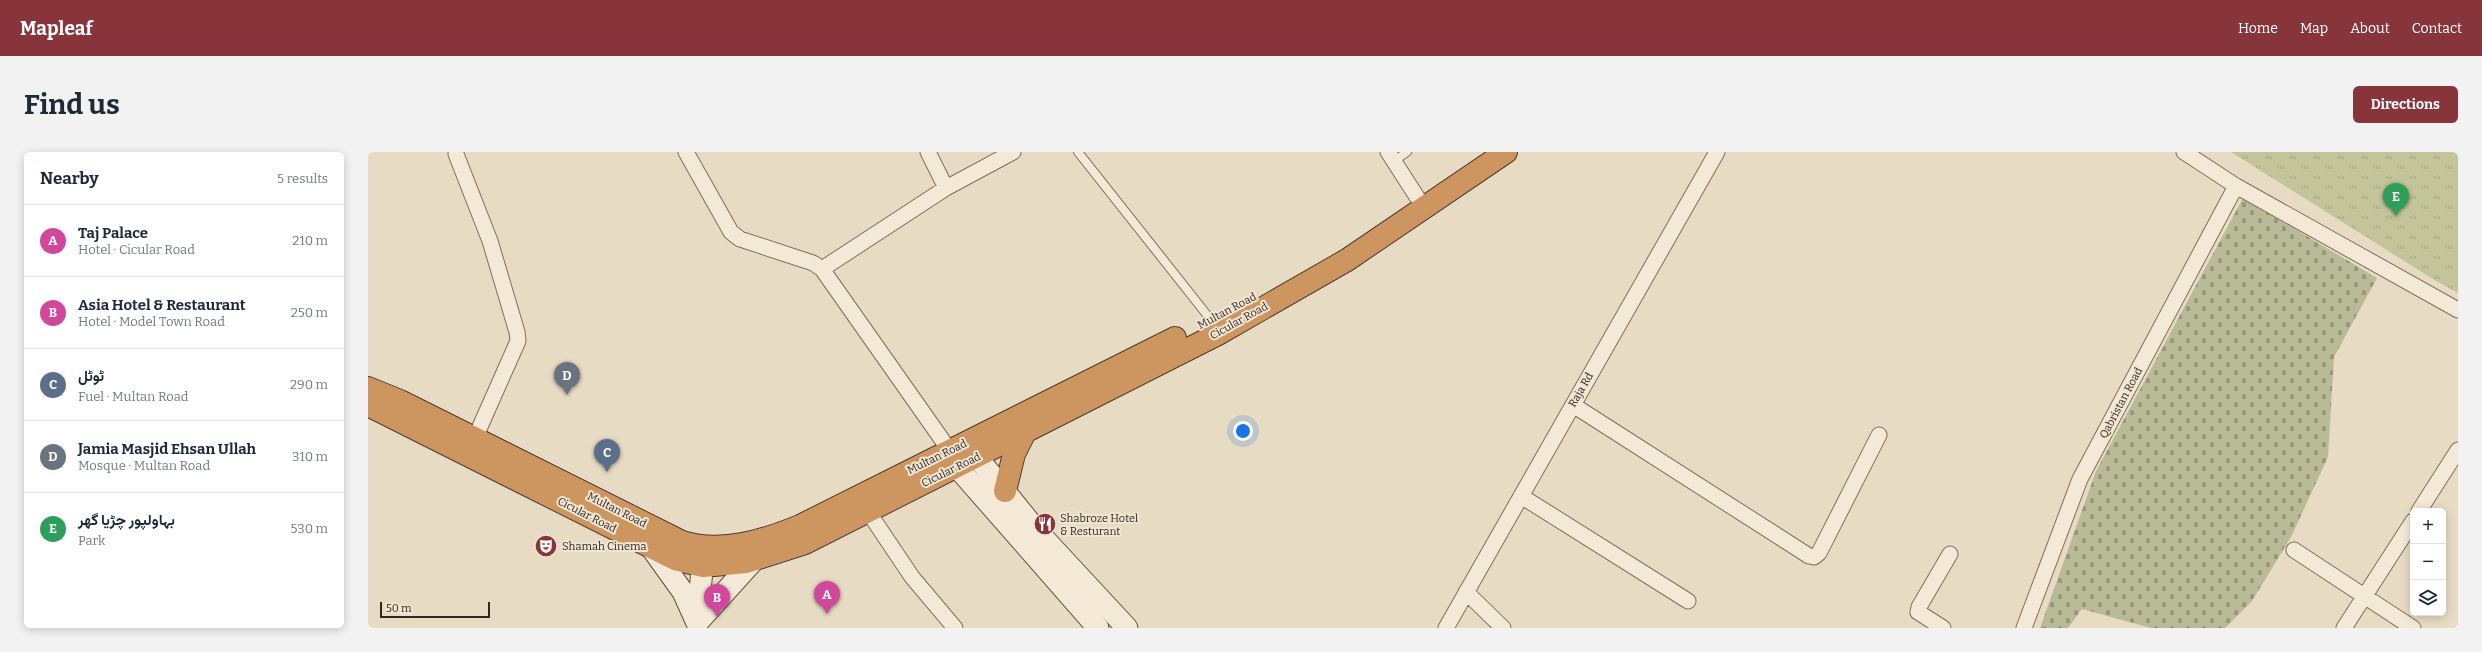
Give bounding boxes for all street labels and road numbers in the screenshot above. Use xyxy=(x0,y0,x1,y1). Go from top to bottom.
street label: Multan Road xyxy=(1195,290,1259,332)
street label: Cicular Road xyxy=(1208,300,1271,342)
street label: Qabristan Road xyxy=(2097,365,2145,441)
street label: Raja Rd xyxy=(1566,370,1596,410)
street label: Multan Road xyxy=(905,437,969,477)
street label: Cicular Road xyxy=(919,450,983,490)
street label: Multan Road xyxy=(585,490,649,531)
street label: Cicular Road xyxy=(555,495,619,536)

